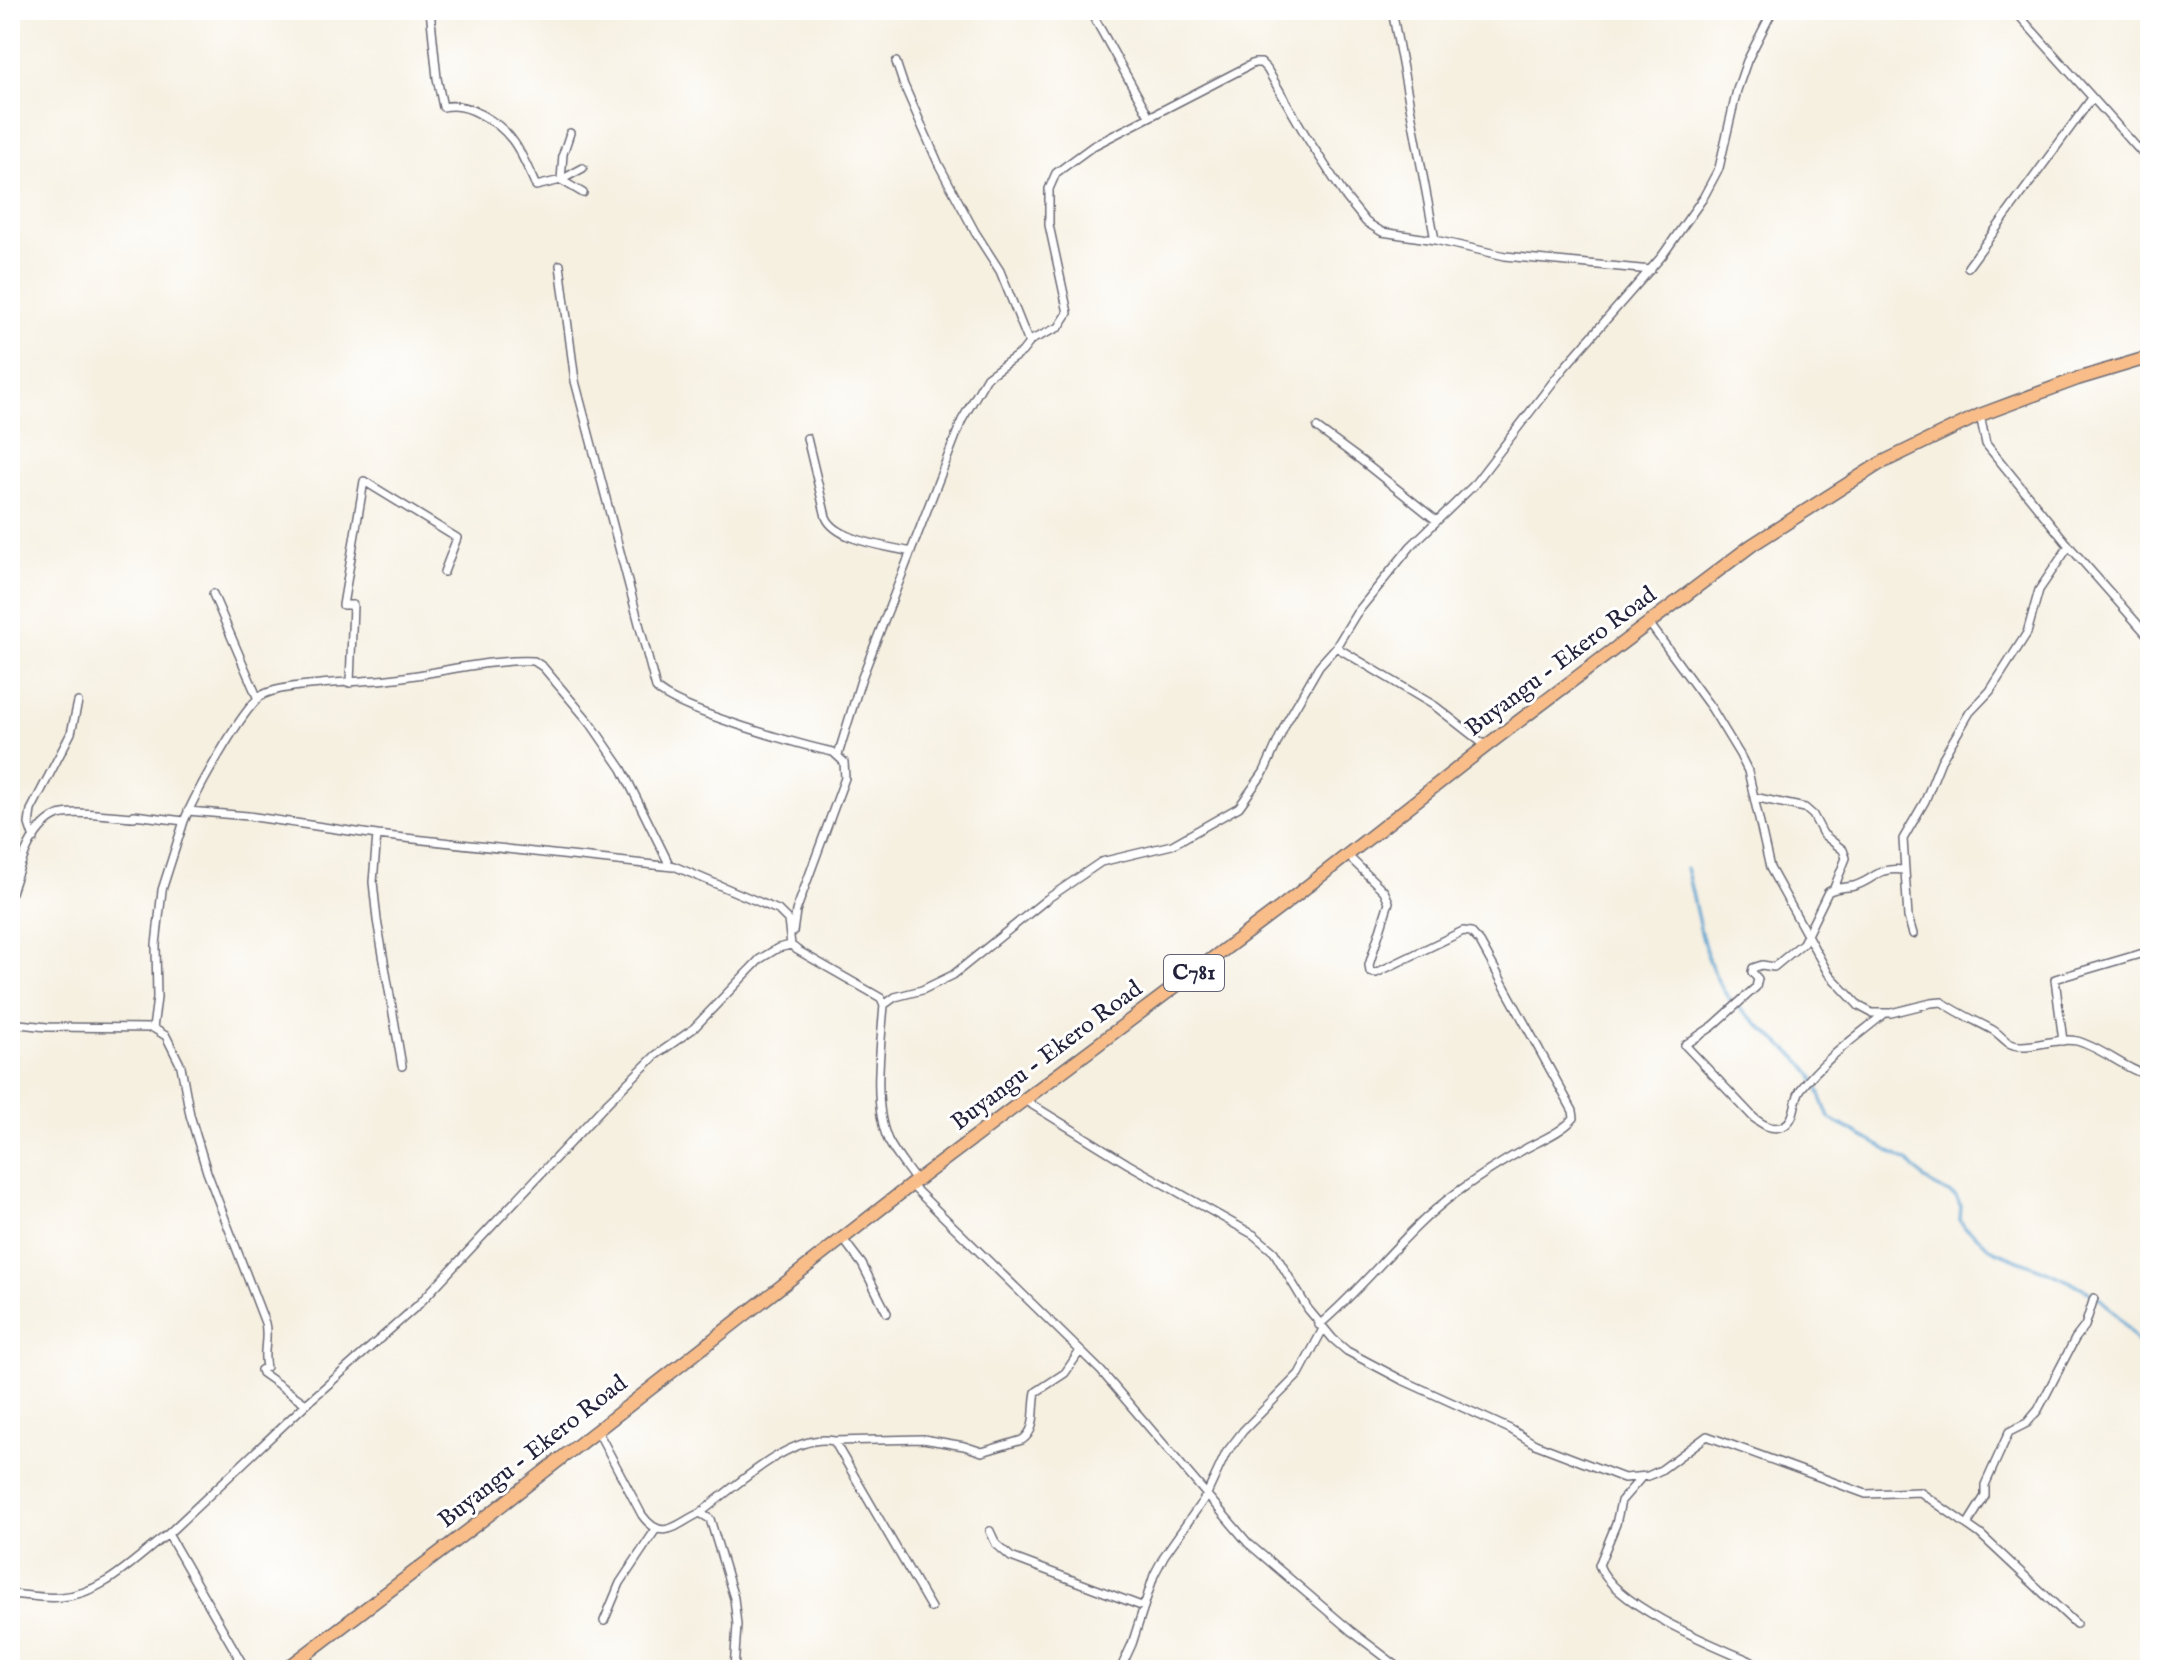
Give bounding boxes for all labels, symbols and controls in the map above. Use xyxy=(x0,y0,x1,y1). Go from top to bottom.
street label: Buyangu - Ekero Road xyxy=(1459,580,1663,744)
road number: C781 xyxy=(1164,955,1224,991)
street label: Buyangu - Ekero Road xyxy=(945,974,1149,1138)
street label: Buyangu - Ekero Road xyxy=(432,1368,634,1536)

